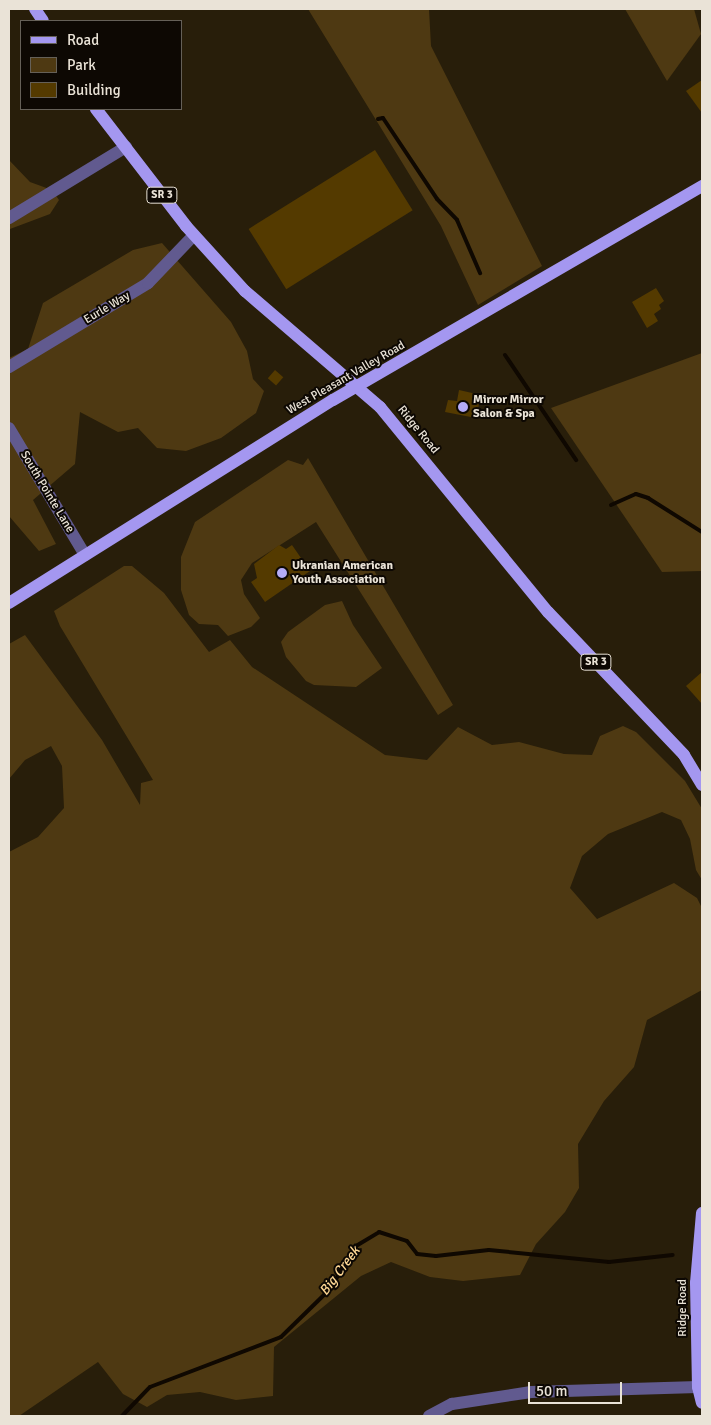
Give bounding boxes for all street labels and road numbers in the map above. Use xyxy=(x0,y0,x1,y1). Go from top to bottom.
road number: SR 3 xyxy=(146,186,178,204)
street label: Eurle Way xyxy=(81,289,133,327)
street label: West Pleasant Valley Road xyxy=(284,338,408,418)
street label: Ridge Road xyxy=(394,403,442,457)
street label: South Pointe Lane xyxy=(17,448,77,536)
road number: SR 3 xyxy=(580,654,612,670)
street label: Ridge Road xyxy=(676,1279,690,1337)

